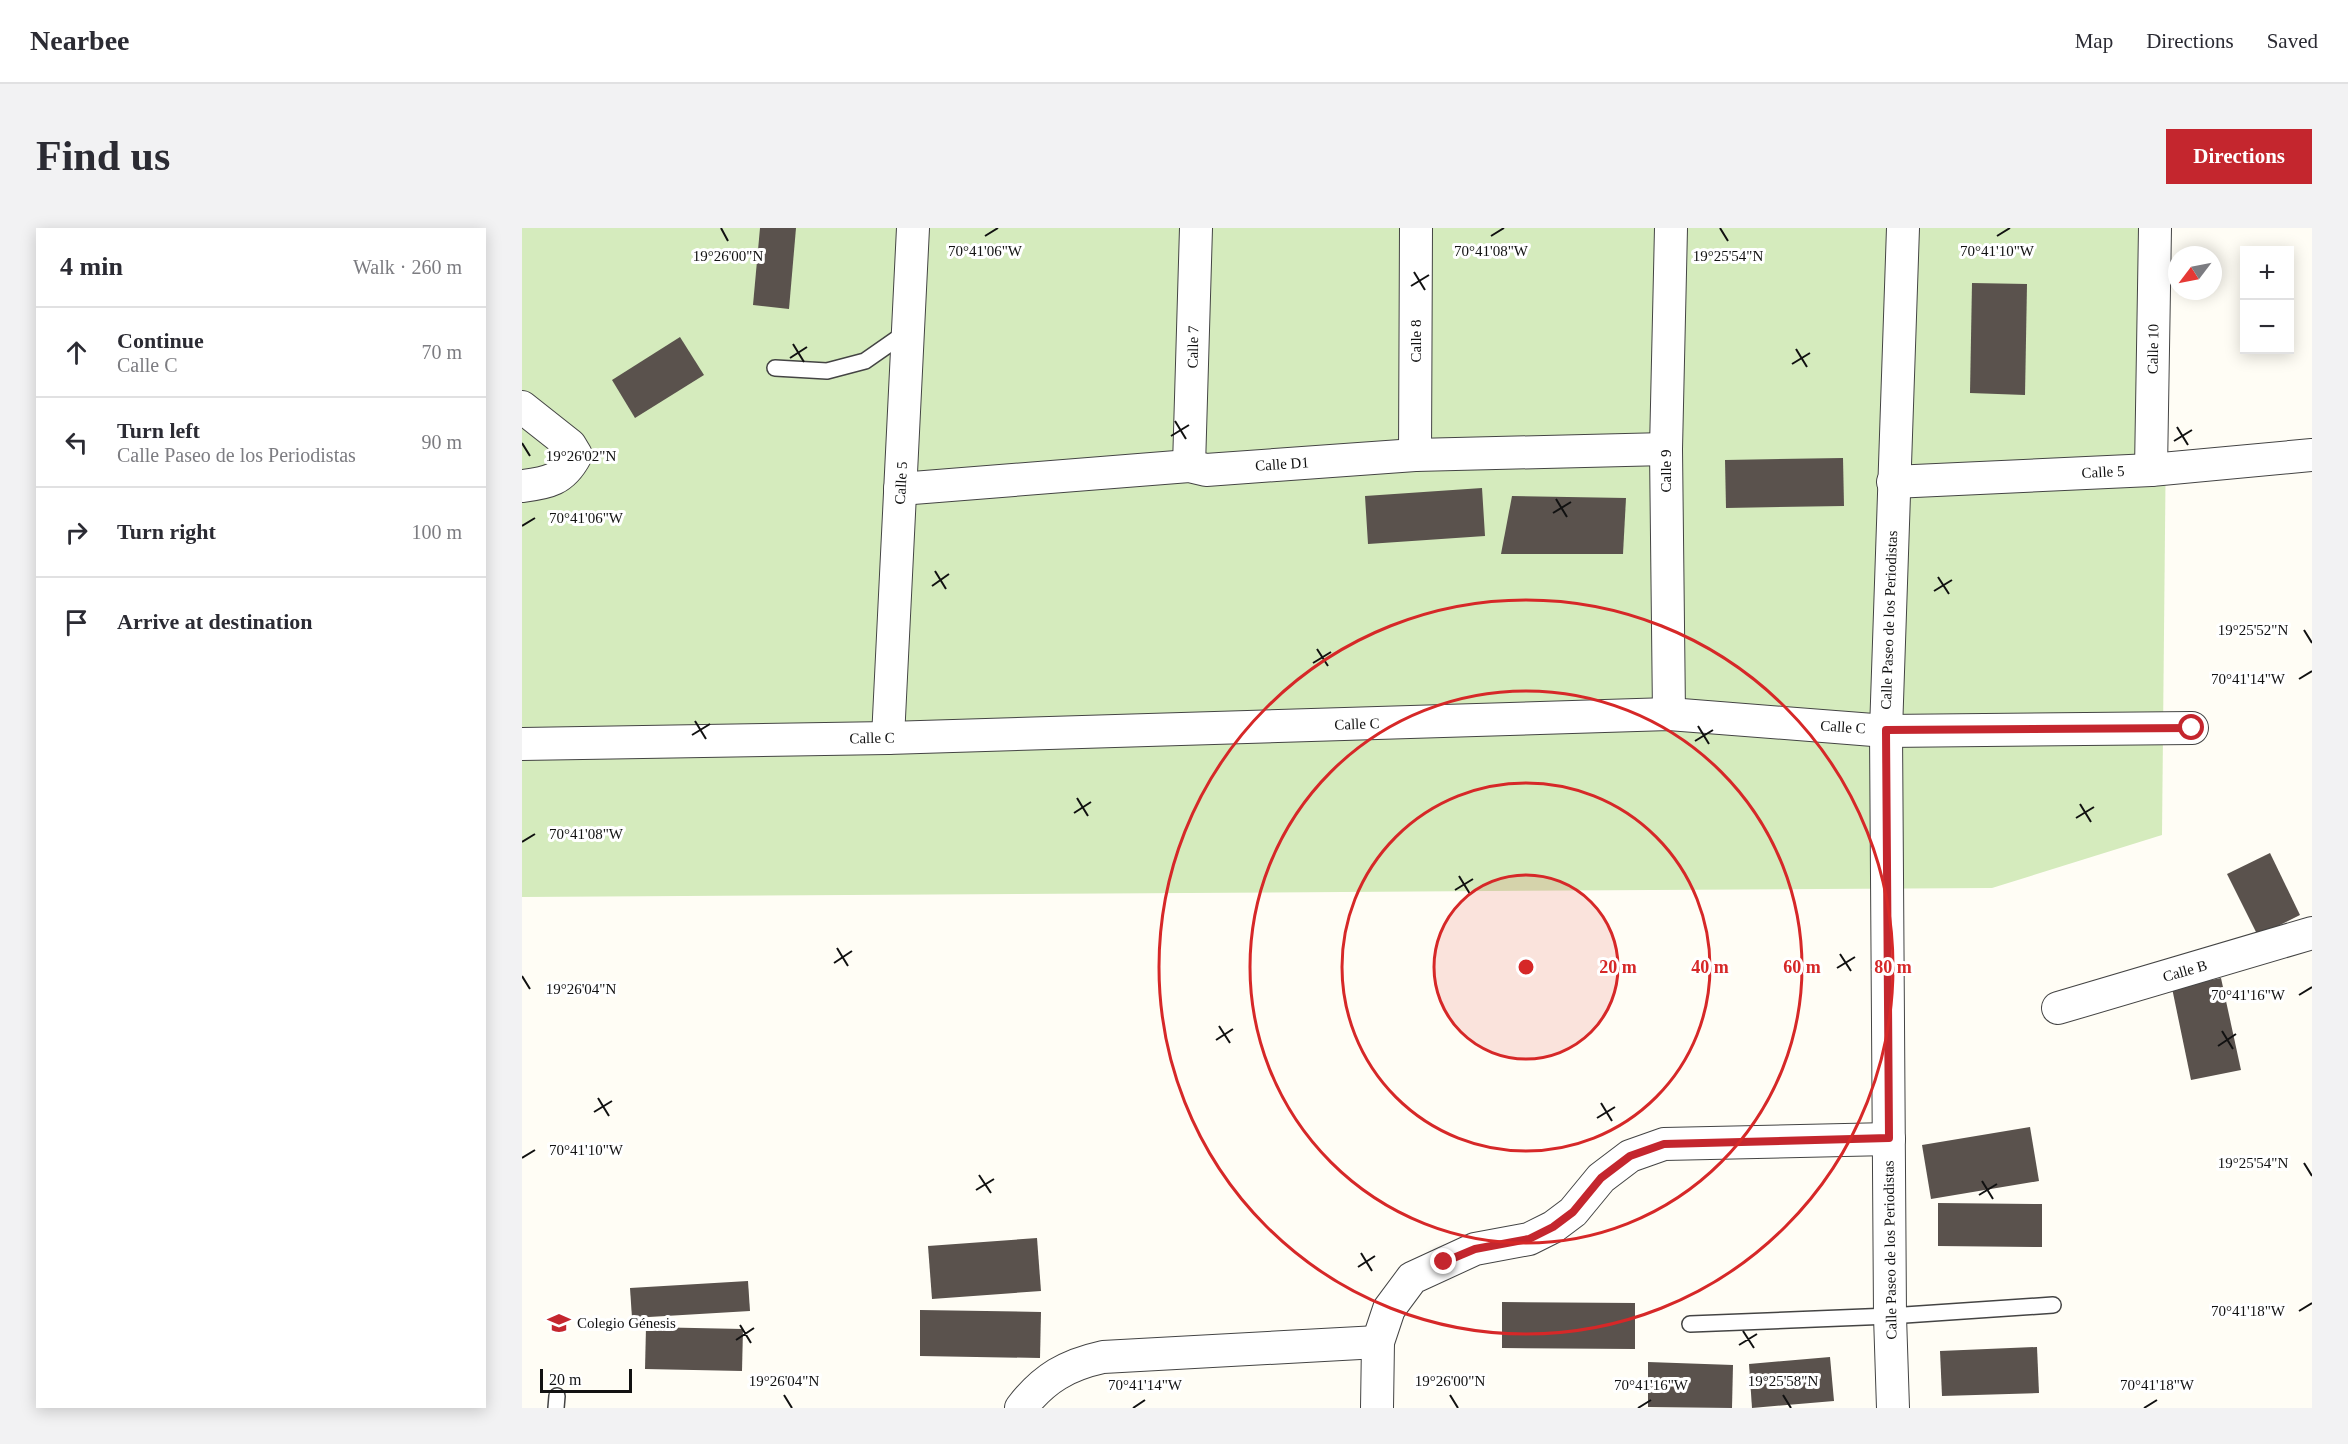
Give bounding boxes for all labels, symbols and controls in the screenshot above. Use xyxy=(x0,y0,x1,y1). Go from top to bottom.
text: Nearbee xyxy=(30,25,130,56)
text: Map xyxy=(2075,29,2113,53)
text: Directions xyxy=(2146,29,2234,53)
text: Saved xyxy=(2267,29,2318,53)
button: Directions xyxy=(2166,129,2312,184)
text: Find us xyxy=(36,133,170,179)
text: 70°41'06"W xyxy=(948,243,1023,259)
text: 70°41'08"W xyxy=(1454,243,1529,259)
text: 70°41'10"W xyxy=(1960,243,2035,259)
north arrow xyxy=(2168,246,2222,300)
map controls xyxy=(2240,246,2294,354)
button: + xyxy=(2240,246,2294,300)
text: 19°26'00"N xyxy=(693,248,763,264)
text: 19°25'54"N xyxy=(1693,248,1763,264)
text: 4 min xyxy=(60,252,123,281)
text: Walk · 260 m xyxy=(353,256,462,278)
button: − xyxy=(2240,300,2294,354)
street label: Calle 8 xyxy=(1408,320,1424,362)
street label: Calle 10 xyxy=(2145,324,2161,374)
street label: Calle 7 xyxy=(1185,325,1201,369)
text: Continue xyxy=(117,328,204,353)
icon: ahead xyxy=(60,336,93,369)
text: 70 m xyxy=(421,341,462,363)
text: Calle C xyxy=(117,354,178,376)
text: Turn left xyxy=(117,418,200,443)
icon: left xyxy=(60,426,93,459)
text: 90 m xyxy=(421,431,462,453)
text: Calle Paseo de los Periodistas xyxy=(117,444,356,466)
text: 19°26'02"N xyxy=(546,448,616,464)
street label: Calle 9 xyxy=(1658,450,1674,492)
street label: Calle D1 xyxy=(1255,454,1309,474)
street label: Calle 5 xyxy=(892,461,910,505)
street label: Calle 5 xyxy=(2081,463,2125,481)
text: 70°41'06"W xyxy=(549,510,624,526)
icon: right xyxy=(60,516,93,549)
text: Turn right xyxy=(117,519,216,544)
text: 100 m xyxy=(411,521,462,543)
street label: Calle Paseo de los Periodistas xyxy=(1878,530,1900,710)
icon: arrive xyxy=(60,606,93,639)
text: Arrive at destination xyxy=(117,609,313,634)
text: 19°25'52"N xyxy=(2218,622,2288,638)
text: 70°41'14"W xyxy=(2211,671,2286,687)
route start xyxy=(2178,714,2204,740)
street label: Calle C xyxy=(1334,715,1380,733)
street label: Calle C xyxy=(1820,717,1866,737)
street label: Calle C xyxy=(849,730,895,746)
text: 70°41'08"W xyxy=(549,826,624,842)
centre of rings xyxy=(1516,957,1536,977)
text: 20 m xyxy=(1599,957,1637,977)
text: 40 m xyxy=(1691,957,1729,977)
text: 60 m xyxy=(1783,957,1821,977)
text: 80 m xyxy=(1874,957,1912,977)
street label: Calle B xyxy=(2161,957,2209,985)
text: 19°26'04"N xyxy=(546,981,616,997)
text: 70°41'16"W xyxy=(2211,987,2286,1003)
text: 70°41'10"W xyxy=(549,1142,624,1158)
text: 19°25'54"N xyxy=(2218,1155,2288,1171)
street label: Calle Paseo de los Periodistas xyxy=(1880,1160,1900,1340)
route end xyxy=(1430,1248,1456,1274)
text: 70°41'18"W xyxy=(2211,1303,2286,1319)
school or university icon: Colegio Génesis xyxy=(546,1310,572,1336)
place label: Colegio Génesis xyxy=(577,1315,676,1331)
scale bar xyxy=(540,1366,632,1394)
text: 20 m xyxy=(549,1371,581,1388)
text: 19°26'04"N xyxy=(749,1373,819,1389)
text: 19°26'00"N xyxy=(1415,1373,1485,1389)
text: 19°25'58"N xyxy=(1748,1373,1818,1389)
text: 70°41'14"W xyxy=(1108,1377,1183,1393)
text: 70°41'16"W xyxy=(1614,1377,1689,1393)
text: 70°41'18"W xyxy=(2120,1377,2195,1393)

